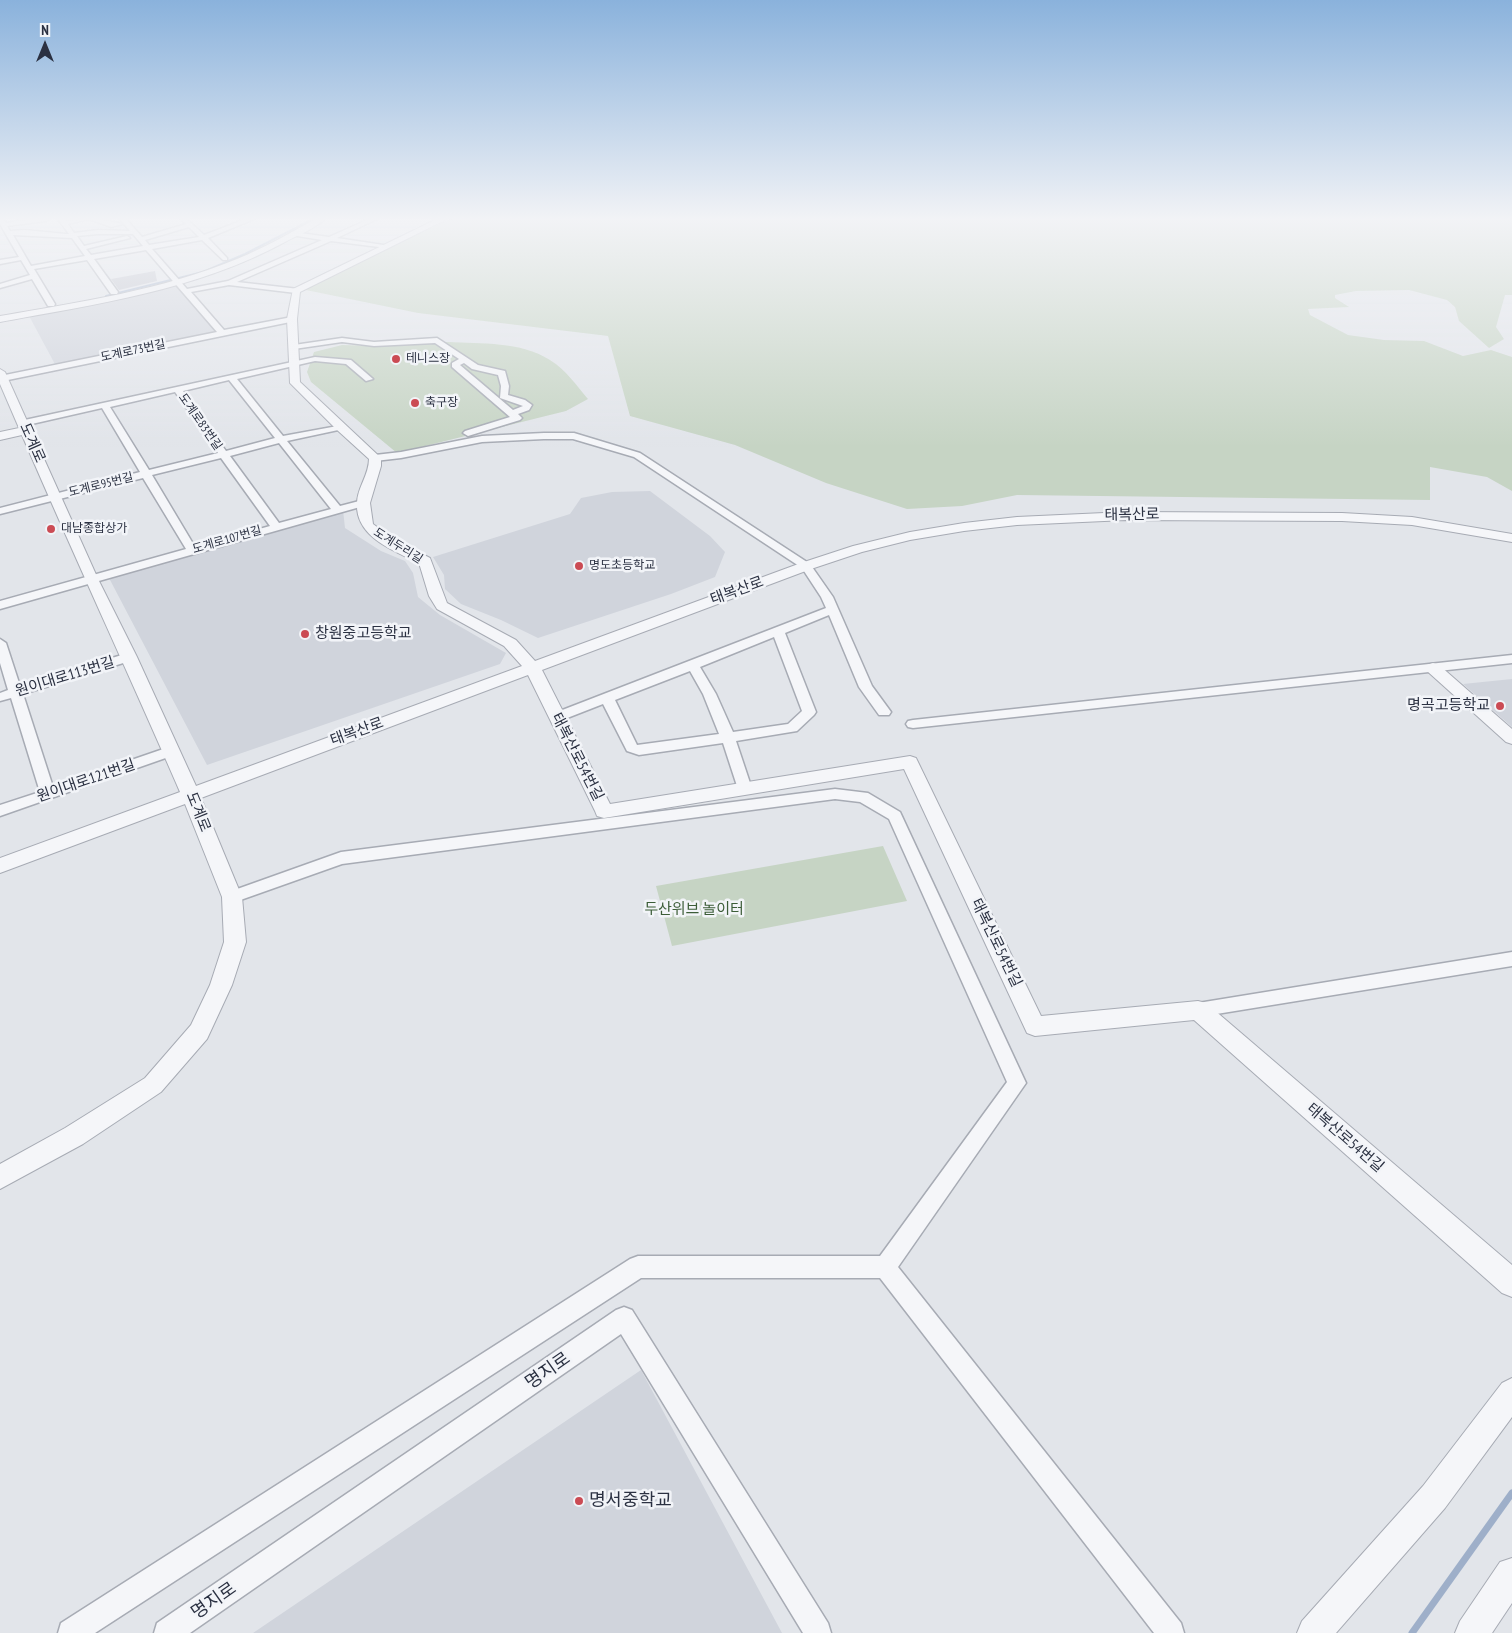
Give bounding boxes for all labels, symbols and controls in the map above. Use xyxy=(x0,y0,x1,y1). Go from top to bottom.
north arrow xyxy=(20,20,70,70)
text: N xyxy=(41,21,49,39)
street label: 도계로73번길 xyxy=(99,337,167,365)
place label: 테니스장 xyxy=(406,352,450,366)
marker: 테니스장 xyxy=(390,353,402,365)
street label: 도계로83번길 xyxy=(175,391,225,453)
place label: 축구장 xyxy=(425,396,458,410)
marker: 축구장 xyxy=(409,397,421,409)
street label: 도계로 xyxy=(15,420,49,466)
street label: 도계로95번길 xyxy=(67,470,135,500)
street label: 태복산로 xyxy=(1104,506,1160,524)
place label: 대남종합상가 xyxy=(61,522,127,536)
marker: 대남종합상가 xyxy=(45,523,57,535)
street label: 도계로107번길 xyxy=(191,523,263,557)
street label: 도계두리길 xyxy=(371,525,425,567)
place label: 명도초등학교 xyxy=(589,559,655,573)
marker: 명도초등학교 xyxy=(573,560,585,572)
street label: 태복산로 xyxy=(708,573,766,609)
place label: 창원중고등학교 xyxy=(315,625,412,643)
marker: 창원중고등학교 xyxy=(299,628,311,640)
street label: 원이대로113번길 xyxy=(13,653,117,701)
place label: 명곡고등학교 xyxy=(1407,697,1490,715)
marker: 명곡고등학교 xyxy=(1494,700,1506,712)
street label: 태복산로54번길 xyxy=(547,710,607,804)
street label: 태복산로 xyxy=(328,714,386,750)
street label: 원이대로121번길 xyxy=(34,756,138,806)
street label: 도계로 xyxy=(182,789,214,835)
street label: 태복산로54번길 xyxy=(967,896,1025,990)
park label: 두산위브 놀이터 xyxy=(644,901,744,919)
street label: 태복산로54번길 xyxy=(1303,1100,1387,1176)
street label: 명지로 xyxy=(521,1348,575,1394)
place label: 명서중학교 xyxy=(589,1490,672,1512)
marker: 명서중학교 xyxy=(573,1495,585,1507)
street label: 명지로 xyxy=(187,1578,241,1624)

